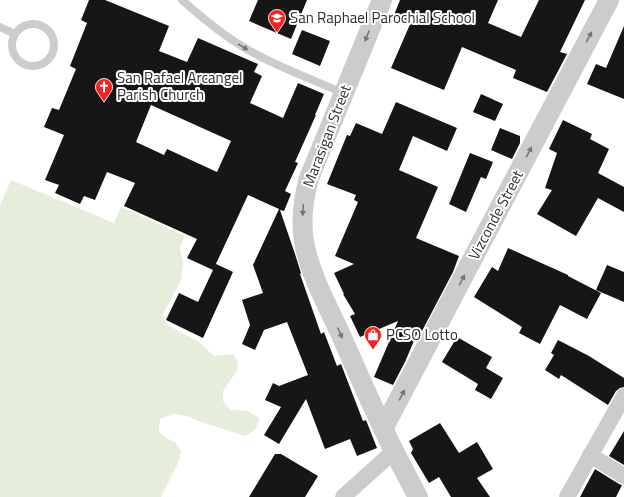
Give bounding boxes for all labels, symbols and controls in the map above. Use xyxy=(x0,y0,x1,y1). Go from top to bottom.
place label: San Raphael Parochial School xyxy=(290,6,475,29)
school or university icon: San Raphael Parochial School xyxy=(267,8,287,33)
one-way arrow xyxy=(363,31,369,43)
one-way arrow xyxy=(586,31,593,43)
one-way arrow xyxy=(237,44,249,51)
place label: San Rafael Arcangel Parish Church xyxy=(117,66,242,106)
church icon: San Rafael Arcangel Parish Church xyxy=(94,77,114,102)
street label: Marasigan Street xyxy=(296,80,357,191)
one-way arrow xyxy=(526,147,532,158)
street label: Vizconde Street xyxy=(462,165,529,264)
one-way arrow xyxy=(300,204,307,216)
one-way arrow xyxy=(459,274,465,286)
place label: PCSO Lotto xyxy=(386,323,458,346)
shop icon: PCSO Lotto xyxy=(363,325,383,350)
one-way arrow xyxy=(337,327,343,339)
one-way arrow xyxy=(398,389,405,401)

